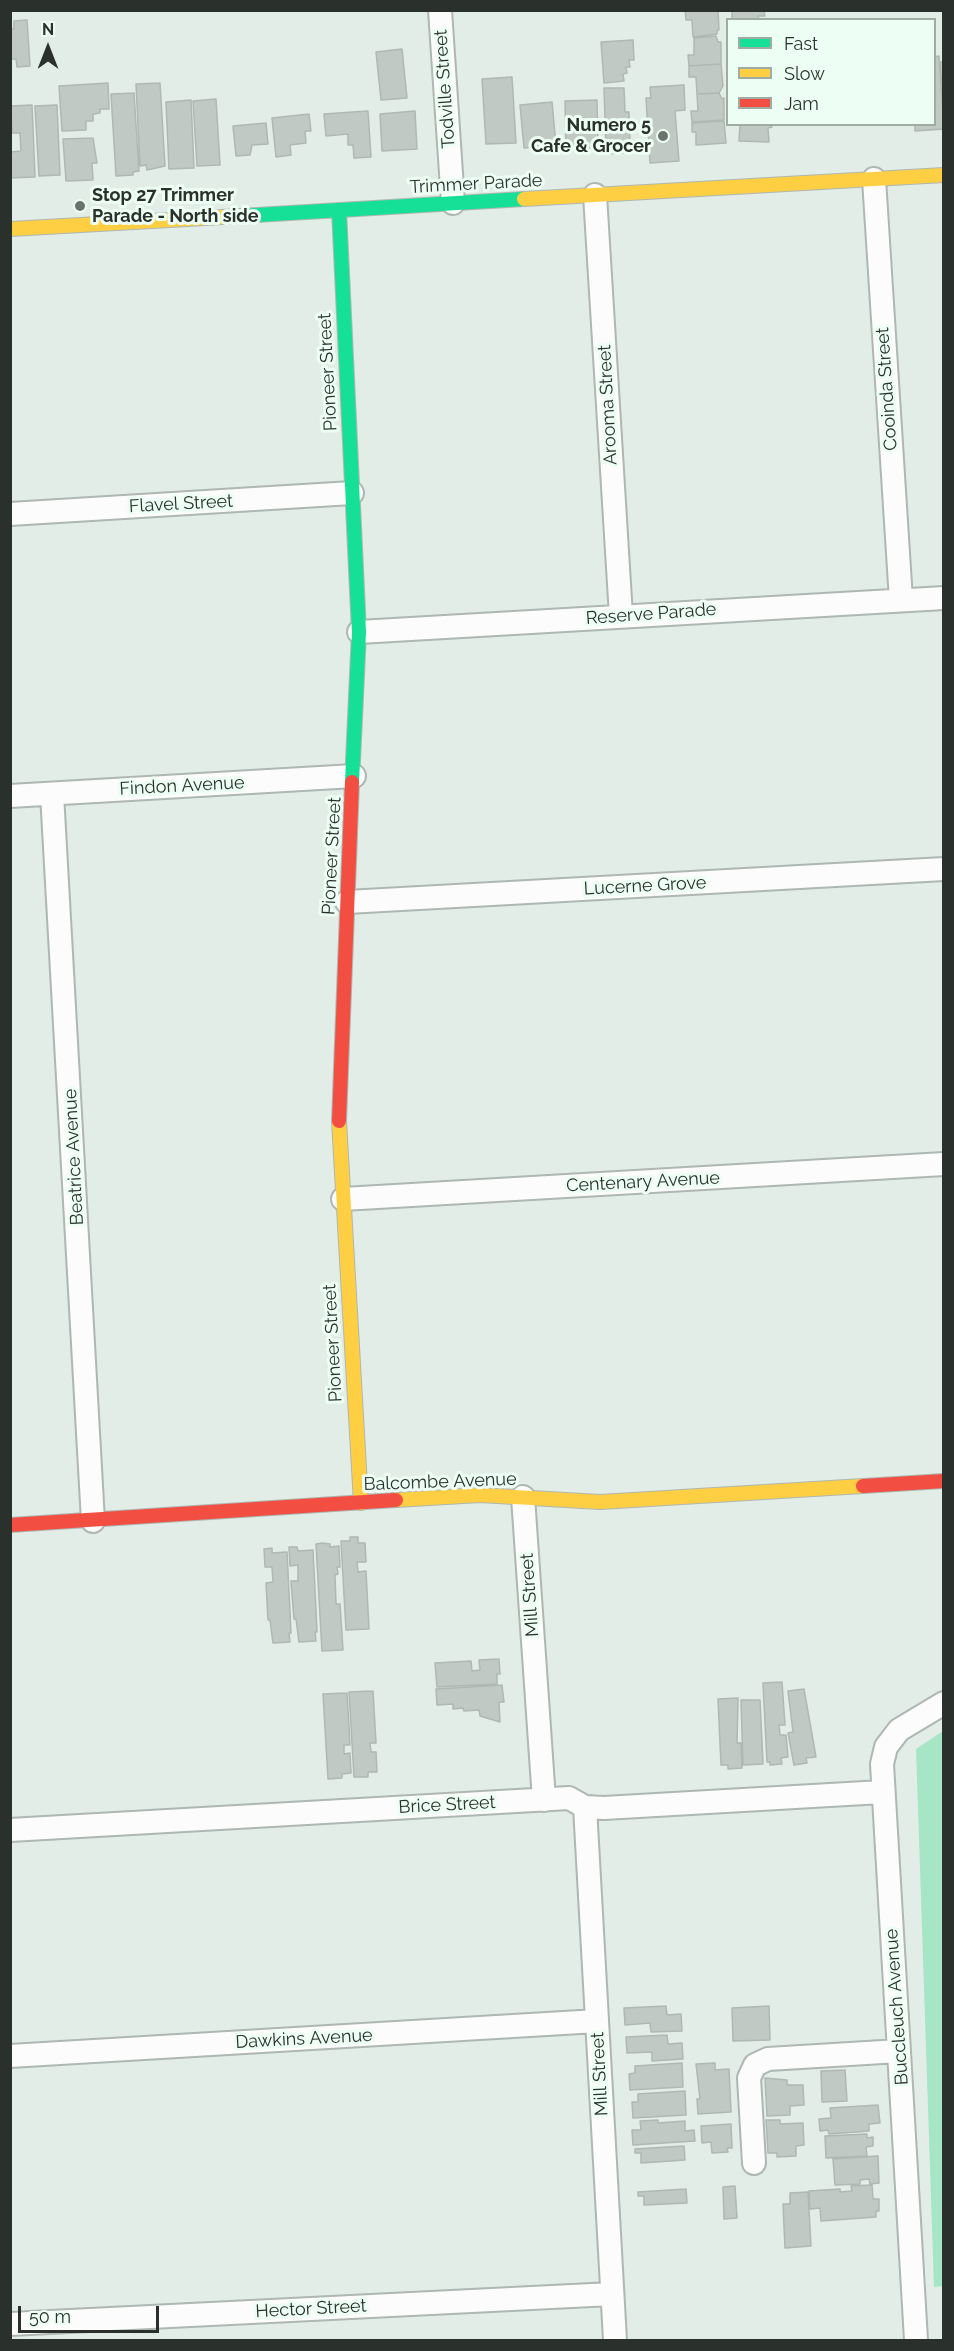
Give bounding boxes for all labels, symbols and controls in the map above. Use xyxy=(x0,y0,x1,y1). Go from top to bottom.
north arrow xyxy=(18,18,78,78)
legend xyxy=(726,18,936,126)
text: N xyxy=(42,20,54,39)
street label: Todville Street xyxy=(430,29,460,149)
text: Fast xyxy=(784,33,818,54)
text: Slow xyxy=(784,63,825,84)
text: Jam xyxy=(784,93,819,114)
place label: Numero 5 Cafe & Grocer xyxy=(531,115,651,158)
marker: Numero 5 Cafe & Grocer xyxy=(656,129,670,143)
street label: Trimmer Parade xyxy=(409,170,543,198)
place label: Stop 27 Trimmer Parade - North side xyxy=(92,185,259,228)
marker: Stop 27 Trimmer Parade - North side xyxy=(73,199,87,213)
street label: Pioneer Street xyxy=(314,312,342,432)
street label: Cooinda Street xyxy=(872,327,902,451)
street label: Arooma Street xyxy=(594,344,622,466)
street label: Flavel Street xyxy=(128,490,234,518)
street label: Reserve Parade xyxy=(585,599,717,629)
street label: Findon Avenue xyxy=(119,772,245,800)
street label: Pioneer Street xyxy=(318,796,346,916)
street label: Lucerne Grove xyxy=(583,872,707,900)
street label: Beatrice Avenue xyxy=(60,1088,88,1226)
street label: Centenary Avenue xyxy=(566,1167,720,1197)
street label: Pioneer Street xyxy=(319,1283,347,1403)
street label: Balcombe Avenue xyxy=(363,1469,517,1495)
street label: Mill Street xyxy=(516,1552,544,1638)
street label: Brice Street xyxy=(398,1792,496,1818)
street label: Buccleuch Avenue xyxy=(881,1928,913,2086)
street label: Dawkins Avenue xyxy=(235,2025,373,2053)
street label: Mill Street xyxy=(587,2031,613,2117)
scale bar xyxy=(21,2294,162,2332)
street label: Hector Street xyxy=(255,2295,367,2323)
text: 50 m xyxy=(29,2306,71,2327)

